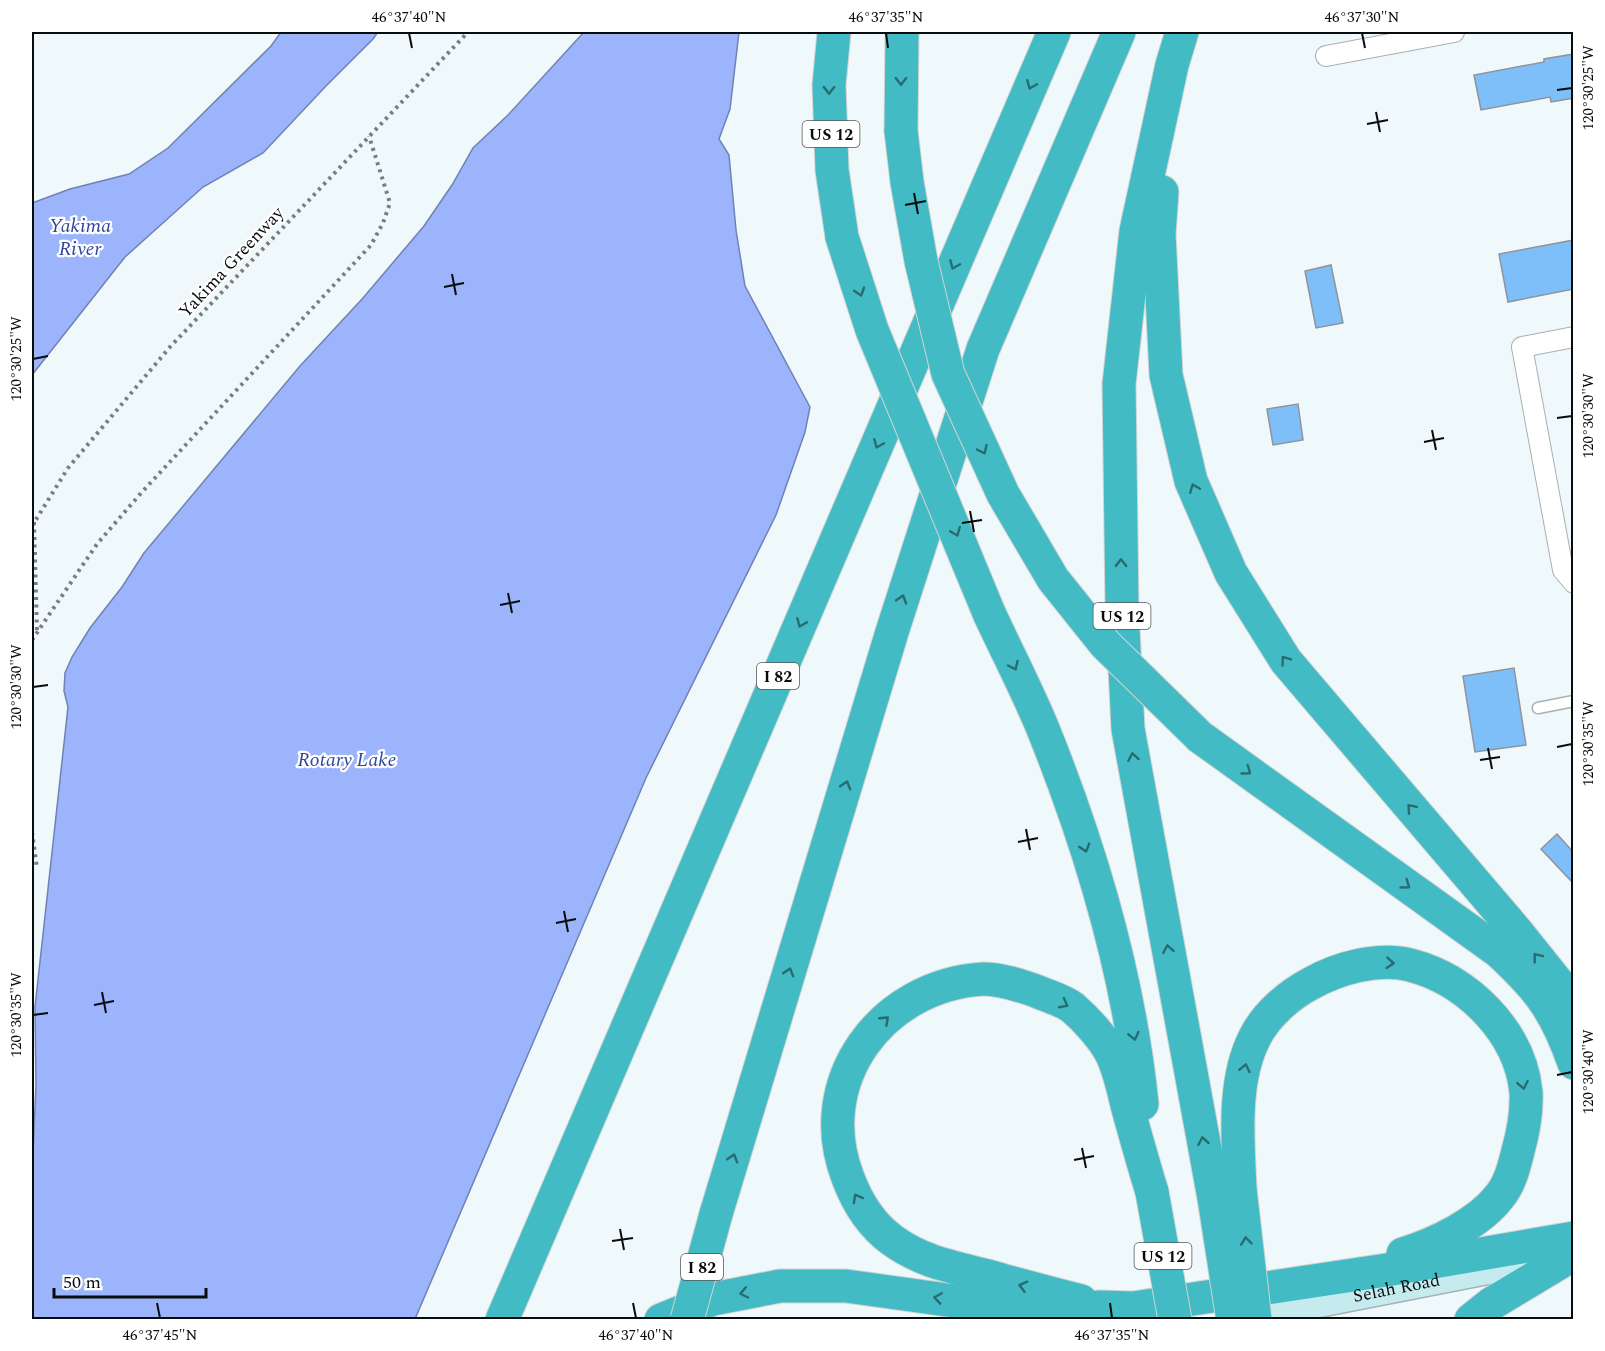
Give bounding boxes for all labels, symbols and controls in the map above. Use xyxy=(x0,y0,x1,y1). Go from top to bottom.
text: 46°37'40"N xyxy=(372,6,447,29)
text: 46°37'35"N xyxy=(849,6,924,29)
text: 46°37'30"N xyxy=(1325,6,1400,29)
text: 120°30'25"W xyxy=(1577,45,1600,131)
one-way arrow xyxy=(895,77,907,86)
one-way arrow xyxy=(1026,79,1038,90)
one-way arrow xyxy=(823,85,836,94)
road number: US 12 xyxy=(802,121,860,147)
street label: Yakima Greenway xyxy=(172,199,291,324)
water label: Yakima River xyxy=(49,211,111,264)
one-way arrow xyxy=(950,258,962,269)
one-way arrow xyxy=(853,286,865,297)
text: 120°30'25"W xyxy=(5,316,28,402)
text: 120°30'30"W xyxy=(1577,373,1600,459)
one-way arrow xyxy=(873,437,885,448)
one-way arrow xyxy=(976,444,988,455)
one-way arrow xyxy=(1189,483,1201,494)
one-way arrow xyxy=(949,526,961,537)
one-way arrow xyxy=(1115,558,1127,567)
one-way arrow xyxy=(895,594,908,604)
road number: US 12 xyxy=(1094,603,1150,629)
one-way arrow xyxy=(796,617,808,628)
text: 120°30'30"W xyxy=(5,644,28,730)
one-way arrow xyxy=(1281,655,1292,666)
one-way arrow xyxy=(1006,660,1018,671)
road number: I 82 xyxy=(757,663,799,689)
text: 120°30'35"W xyxy=(1577,701,1600,787)
water label: Rotary Lake xyxy=(298,745,397,775)
one-way arrow xyxy=(1127,752,1140,762)
one-way arrow xyxy=(1241,764,1252,775)
one-way arrow xyxy=(839,780,851,791)
one-way arrow xyxy=(1408,804,1419,815)
one-way arrow xyxy=(1078,842,1090,852)
one-way arrow xyxy=(1399,878,1410,889)
one-way arrow xyxy=(1162,944,1175,954)
one-way arrow xyxy=(1534,953,1545,964)
one-way arrow xyxy=(1386,957,1395,970)
one-way arrow xyxy=(782,967,794,978)
text: 120°30'35"W xyxy=(5,972,28,1058)
one-way arrow xyxy=(1058,997,1069,1008)
one-way arrow xyxy=(878,1016,888,1027)
text: 120°30'40"W xyxy=(1577,1029,1600,1115)
one-way arrow xyxy=(1126,1031,1139,1041)
one-way arrow xyxy=(1238,1064,1251,1074)
one-way arrow xyxy=(1517,1080,1529,1090)
one-way arrow xyxy=(1198,1136,1210,1145)
one-way arrow xyxy=(726,1153,738,1164)
one-way arrow xyxy=(853,1194,864,1204)
one-way arrow xyxy=(1240,1236,1253,1245)
road number: US 12 xyxy=(1134,1243,1192,1269)
road number: I 82 xyxy=(681,1254,723,1280)
scale bar xyxy=(54,1261,206,1299)
street label: Selah Road xyxy=(1351,1267,1442,1310)
text: 50 m xyxy=(63,1269,101,1296)
one-way arrow xyxy=(1018,1280,1028,1293)
one-way arrow xyxy=(740,1286,750,1299)
one-way arrow xyxy=(933,1292,942,1304)
text: 46°37'45"N xyxy=(123,1324,198,1347)
text: 46°37'40"N xyxy=(599,1324,674,1347)
text: 46°37'35"N xyxy=(1075,1324,1150,1347)

